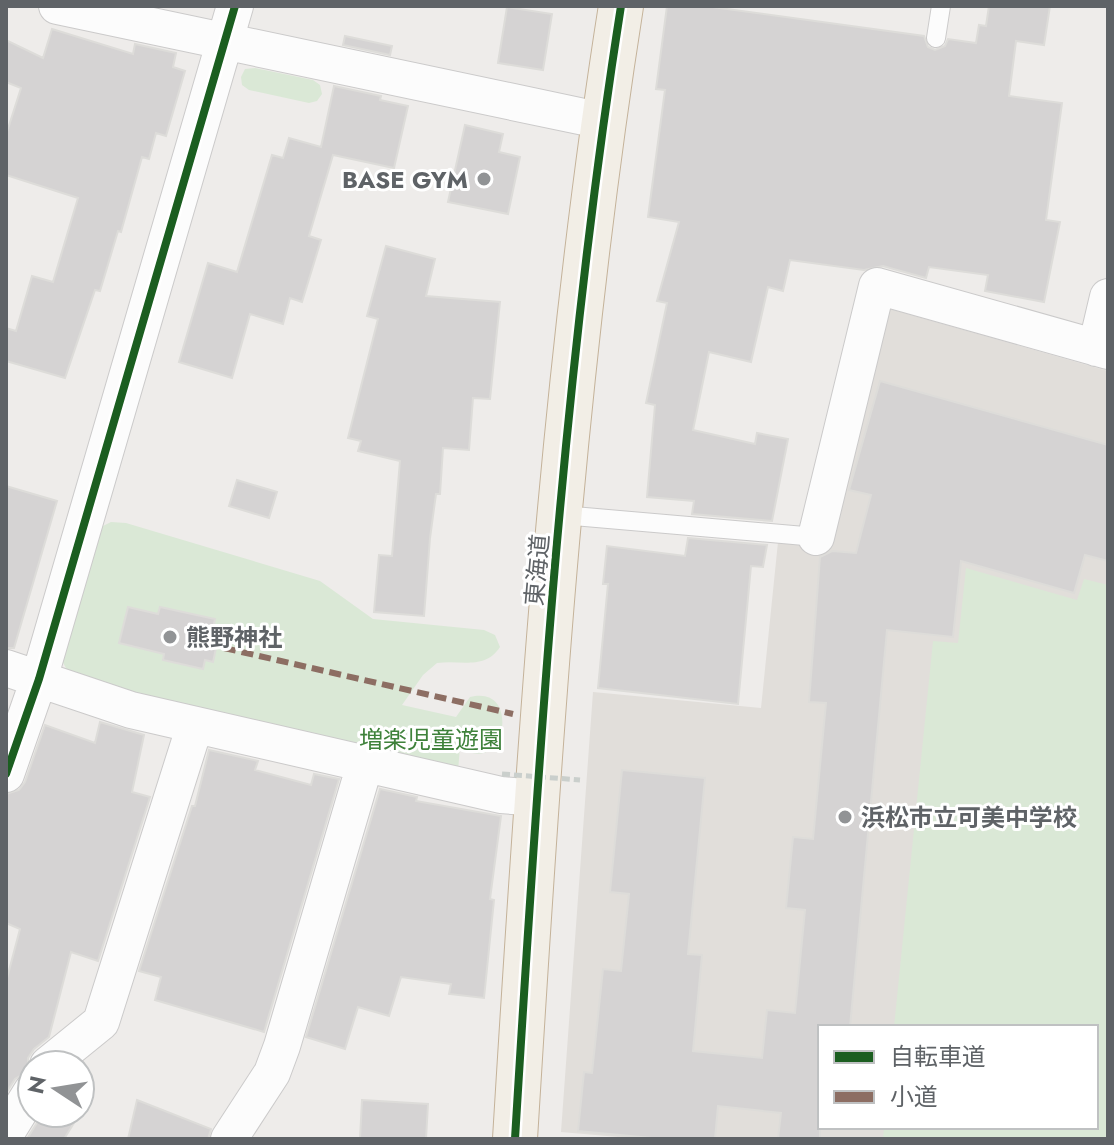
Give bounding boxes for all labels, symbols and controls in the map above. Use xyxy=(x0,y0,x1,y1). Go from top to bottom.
place label: BASE GYM xyxy=(342,162,468,197)
marker: BASE GYM xyxy=(475,170,493,188)
street label: 東海道 xyxy=(516,533,558,607)
place label: 熊野神社 xyxy=(186,620,282,655)
marker: 熊野神社 xyxy=(161,628,179,646)
park label: 増楽児童遊園 xyxy=(359,722,503,757)
place label: 浜松市立可美中学校 xyxy=(861,800,1077,835)
marker: 浜松市立可美中学校 xyxy=(836,808,854,826)
legend xyxy=(818,1025,1098,1129)
text: 自転車道 xyxy=(890,1039,986,1074)
north arrow xyxy=(16,1049,96,1129)
text: N xyxy=(19,1073,54,1097)
text: 小道 xyxy=(890,1079,938,1114)

